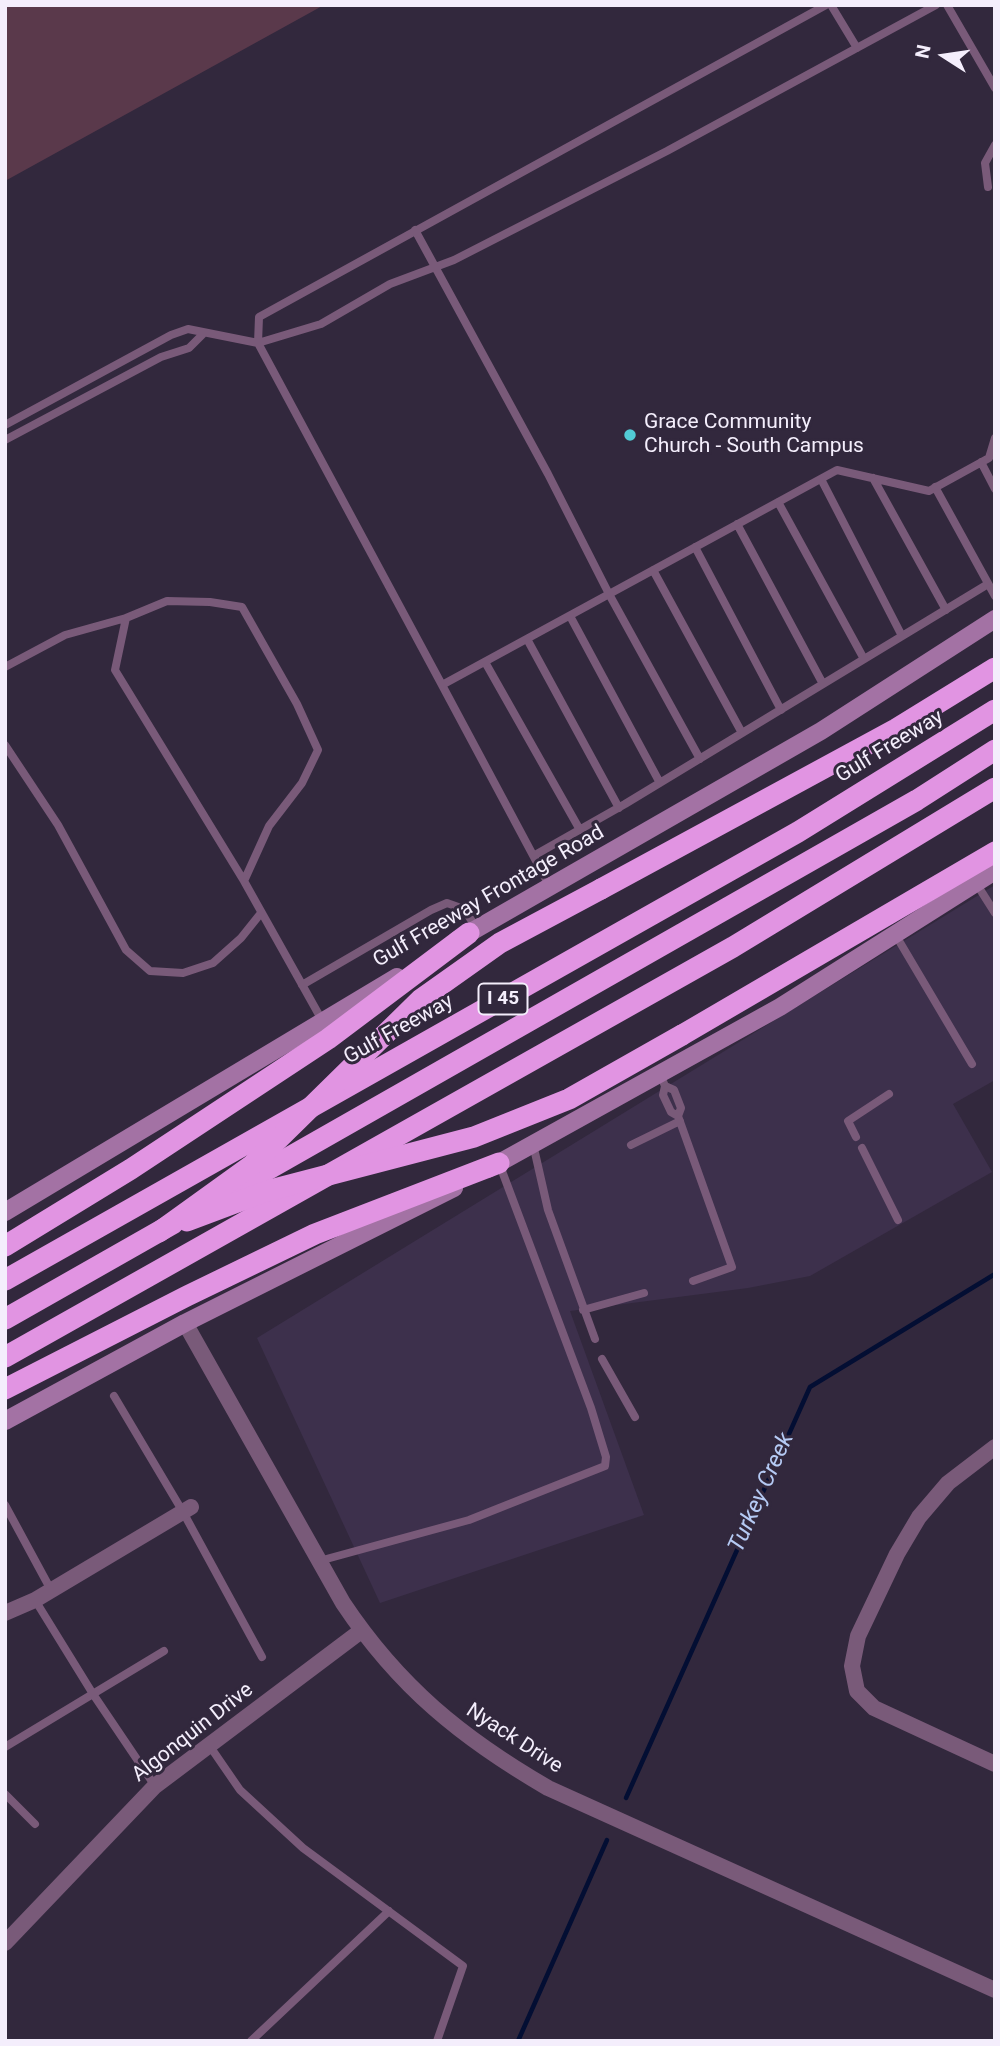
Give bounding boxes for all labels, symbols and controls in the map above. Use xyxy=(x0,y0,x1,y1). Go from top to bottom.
north arrow xyxy=(909,21,979,91)
text: N xyxy=(910,43,936,60)
place label: Grace Community Church - South Campus xyxy=(644,410,864,460)
marker: Grace Community Church - South Campus xyxy=(622,427,638,443)
street label: Gulf Freeway xyxy=(832,705,948,789)
street label: Gulf Freeway Frontage Road xyxy=(369,820,609,974)
road number: I 45 xyxy=(478,984,528,1015)
street label: Gulf Freeway xyxy=(340,990,458,1070)
water label: Turkey Creek xyxy=(723,1429,801,1557)
street label: Algonquin Drive xyxy=(127,1678,259,1788)
street label: Nyack Drive xyxy=(461,1698,567,1780)

